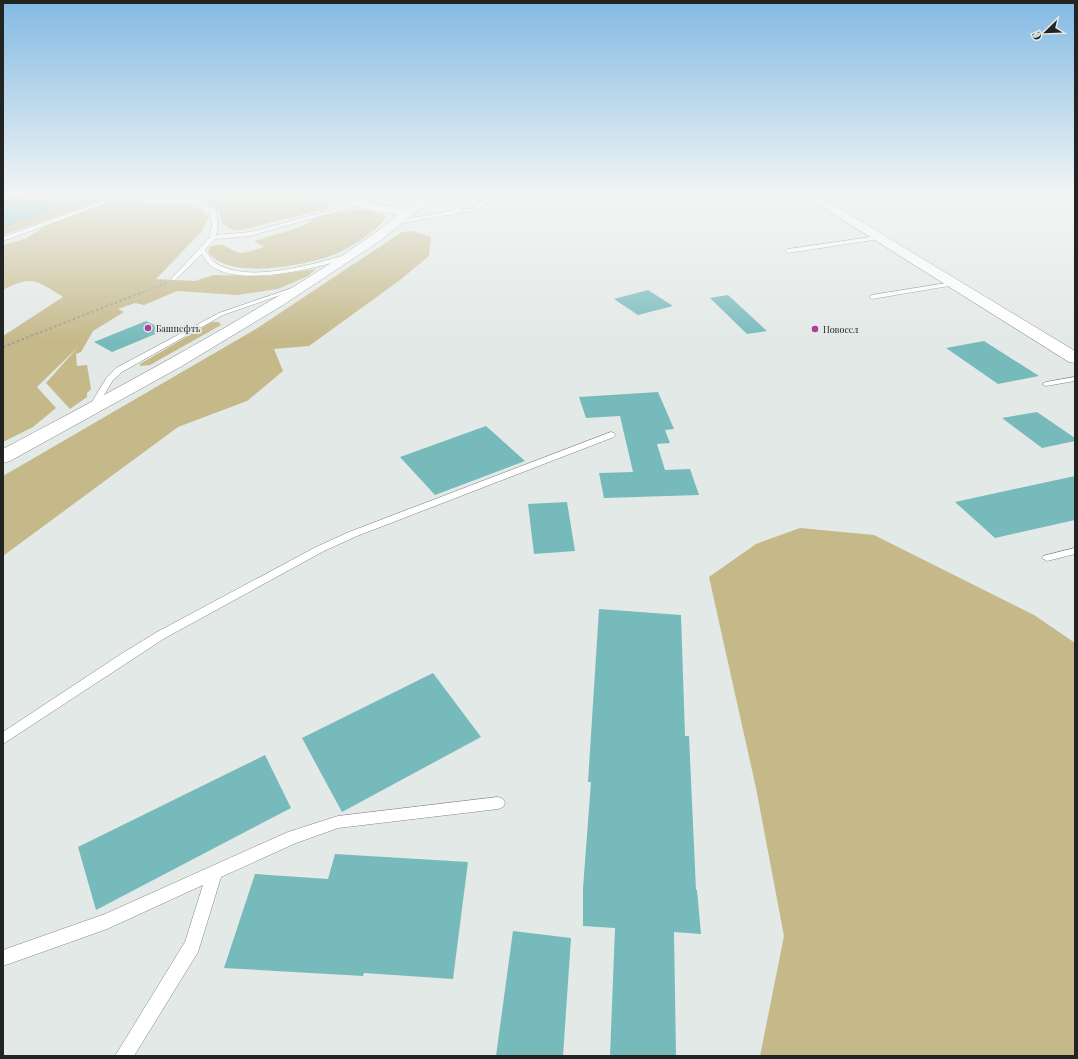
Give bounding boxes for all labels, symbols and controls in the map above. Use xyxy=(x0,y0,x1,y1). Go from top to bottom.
north arrow xyxy=(1026,12,1066,52)
text: С xyxy=(1028,29,1045,43)
place label: Башнефть xyxy=(156,322,201,334)
marker: Башнефть xyxy=(143,323,153,333)
place label: Новосел xyxy=(823,323,858,335)
marker: Новосел xyxy=(810,324,820,334)

